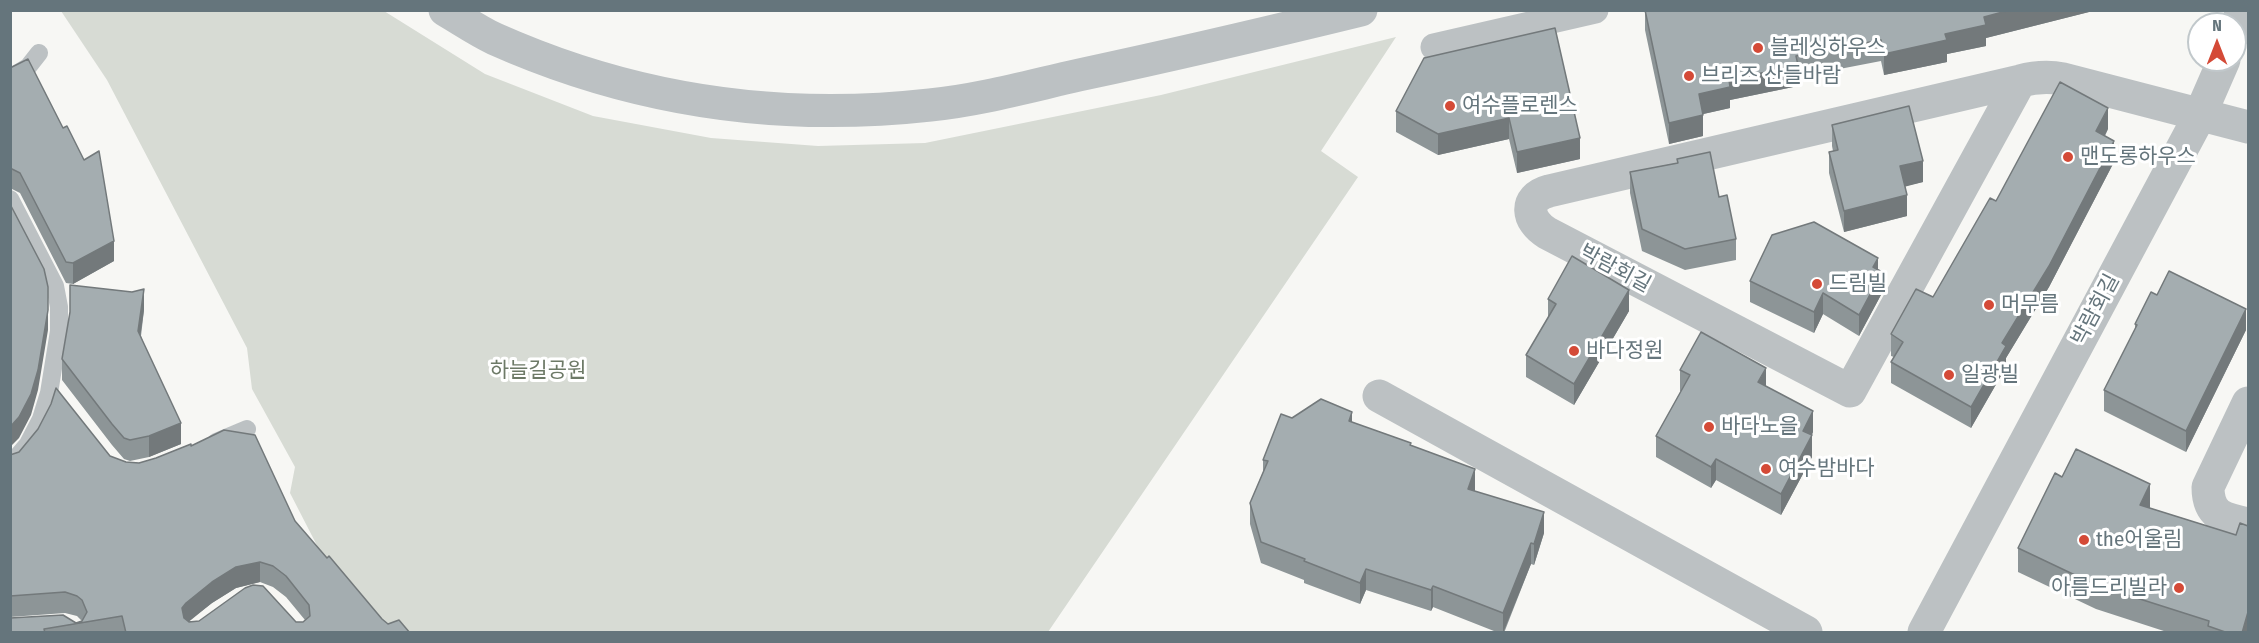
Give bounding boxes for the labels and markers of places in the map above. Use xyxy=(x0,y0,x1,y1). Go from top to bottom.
place label: 블레싱하우스 xyxy=(1770,35,1886,61)
marker: 블레싱하우스 xyxy=(1751,41,1765,55)
place label: 브리즈 산들바람 xyxy=(1701,63,1841,89)
marker: 브리즈 산들바람 xyxy=(1682,69,1696,83)
place label: 여수플로렌스 xyxy=(1462,93,1578,119)
marker: 여수플로렌스 xyxy=(1443,99,1457,113)
place label: 맨도롱하우스 xyxy=(2080,144,2196,170)
marker: 맨도롱하우스 xyxy=(2061,150,2075,164)
place label: 드림빌 xyxy=(1829,271,1887,297)
marker: 드림빌 xyxy=(1810,277,1824,291)
place label: 머무름 xyxy=(2001,292,2059,318)
marker: 머무름 xyxy=(1982,298,1996,312)
place label: 바다정원 xyxy=(1586,338,1663,364)
marker: 바다정원 xyxy=(1567,344,1581,358)
place label: 일광빌 xyxy=(1961,362,2019,388)
marker: 일광빌 xyxy=(1942,368,1956,382)
place label: 바다노을 xyxy=(1721,414,1798,440)
marker: 바다노을 xyxy=(1702,420,1716,434)
place label: 여수밤바다 xyxy=(1778,456,1875,482)
marker: 여수밤바다 xyxy=(1759,462,1773,476)
place label: the어울림 xyxy=(2096,527,2182,553)
marker: the어울림 xyxy=(2077,533,2091,547)
place label: 아름드리빌라 xyxy=(2051,575,2167,601)
marker: 아름드리빌라 xyxy=(2172,581,2186,595)

